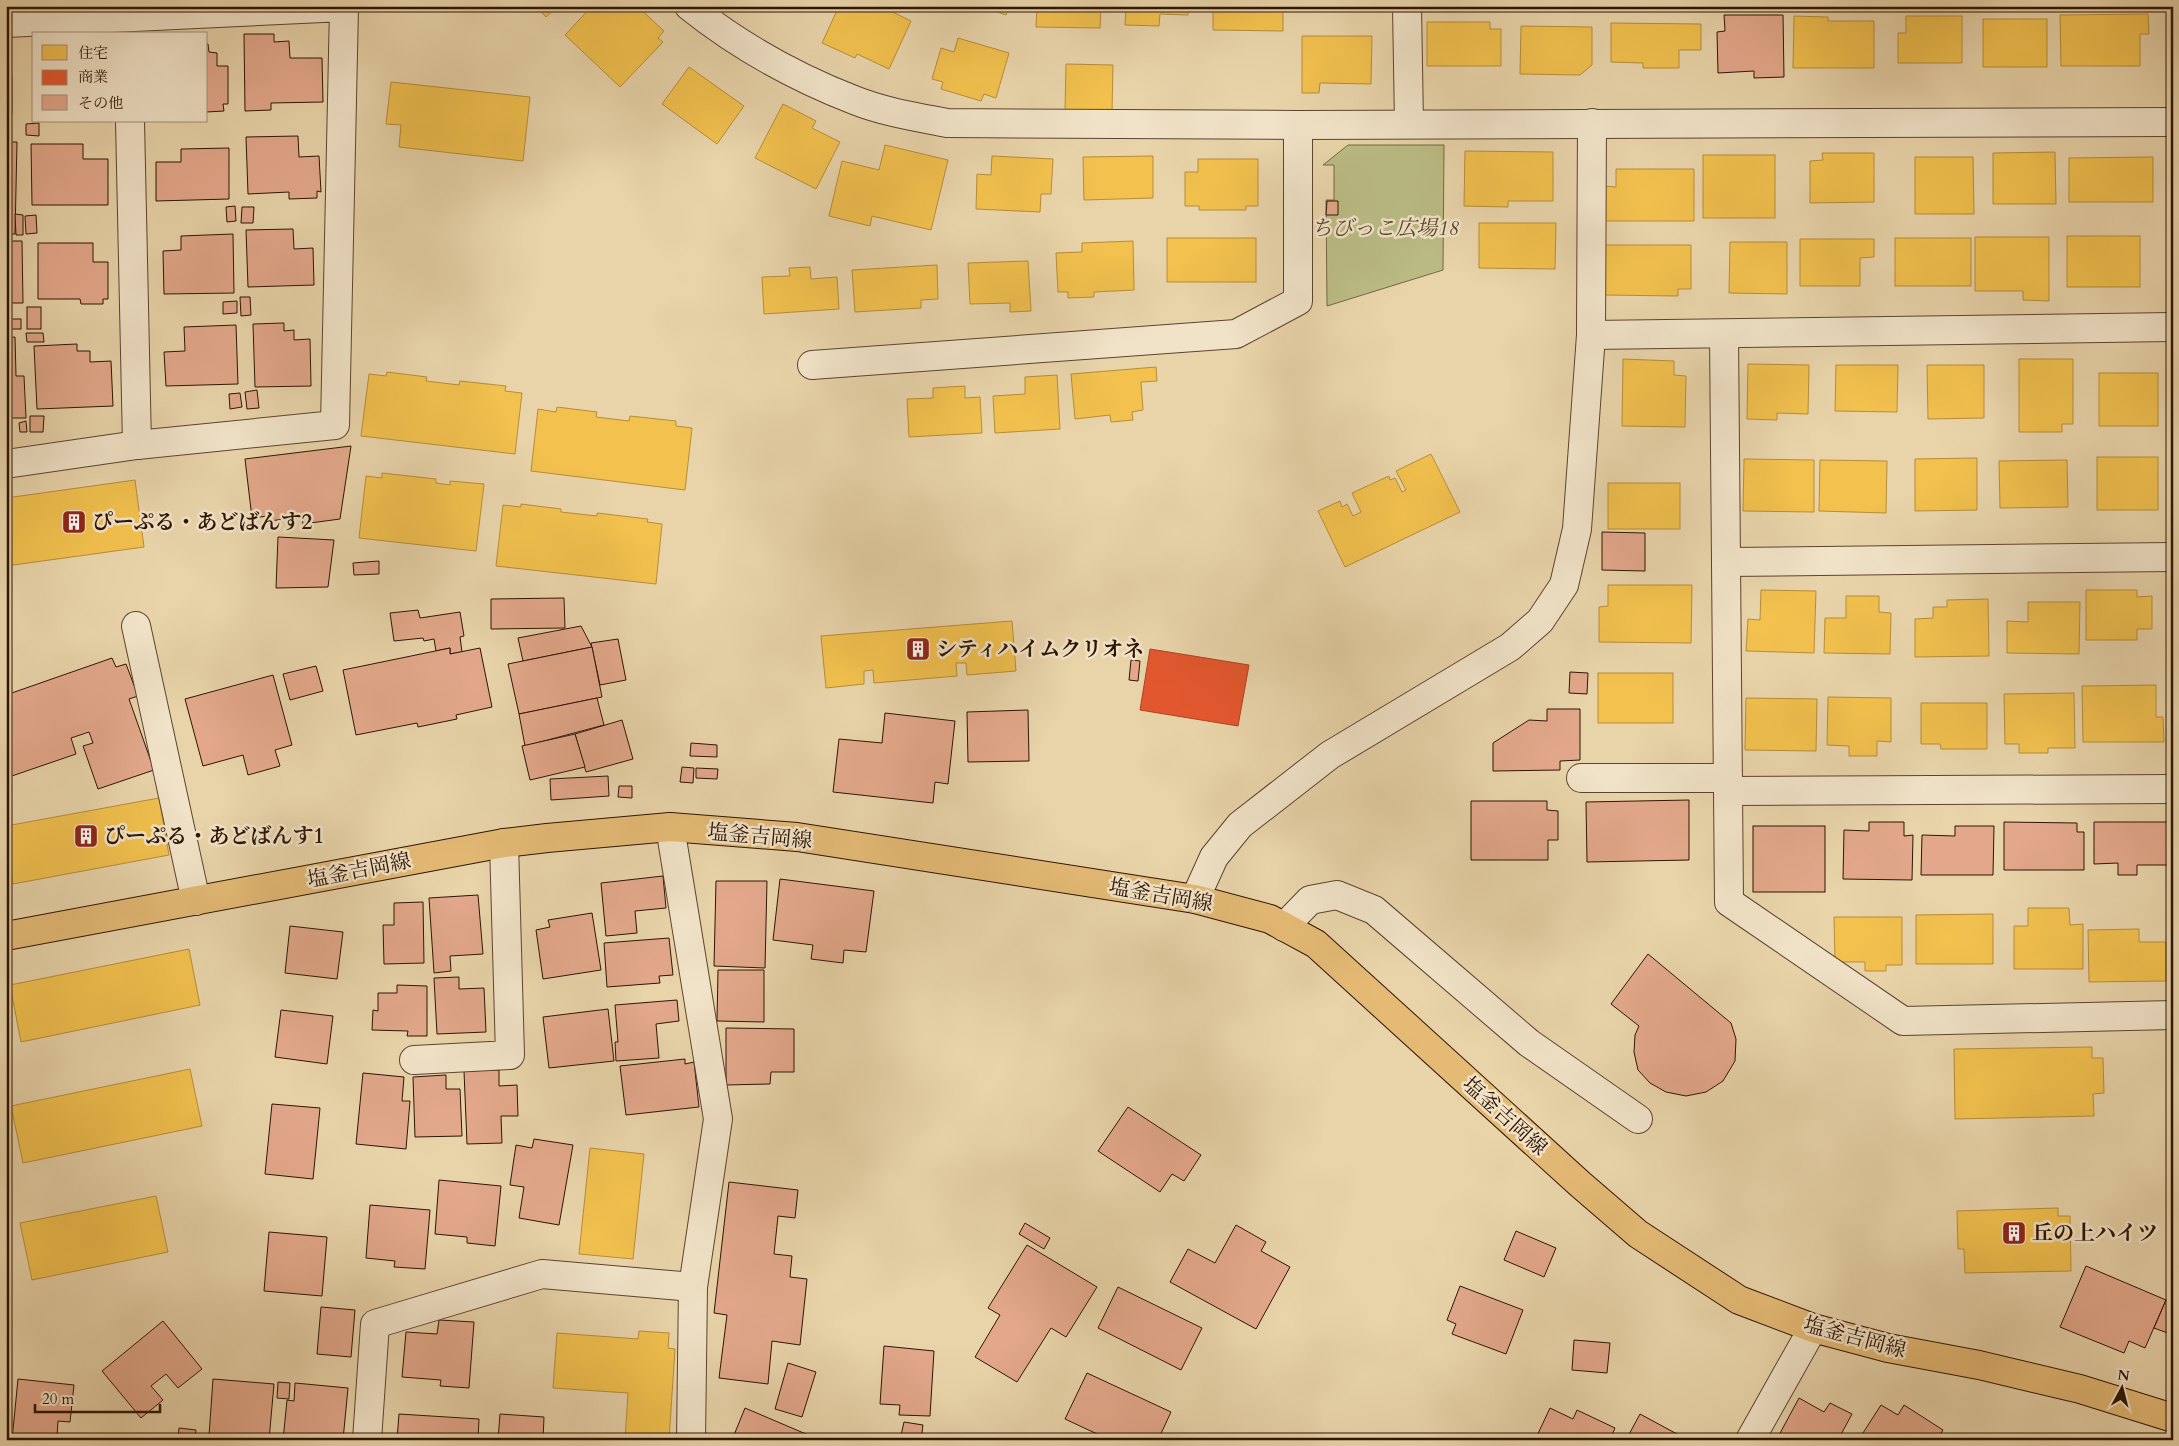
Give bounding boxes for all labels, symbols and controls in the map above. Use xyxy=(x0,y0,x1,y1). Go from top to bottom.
legend xyxy=(32,32,208,122)
text: 住宅 xyxy=(78,43,108,63)
text: 商業 xyxy=(78,67,108,87)
text: その他 xyxy=(78,93,123,113)
park label: ちびっこ広場18 xyxy=(1311,214,1459,243)
place label: ぴーぷる・あどばんす2 xyxy=(92,508,313,537)
building icon: ぴーぷる・あどばんす2 xyxy=(61,509,87,535)
place label: シティハイムクリオネ xyxy=(936,635,1144,664)
building icon: シティハイムクリオネ xyxy=(905,636,931,662)
street label: 塩釜吉岡線 xyxy=(706,817,814,856)
place label: ぴーぷる・あどばんす1 xyxy=(104,822,324,851)
building icon: ぴーぷる・あどばんす1 xyxy=(73,823,99,849)
street label: 塩釜吉岡線 xyxy=(305,846,413,895)
street label: 塩釜吉岡線 xyxy=(1107,872,1215,919)
street label: 塩釜吉岡線 xyxy=(1456,1070,1553,1162)
place label: 丘の上ハイツ xyxy=(2032,1219,2158,1248)
building icon: 丘の上ハイツ xyxy=(2001,1220,2027,1246)
street label: 塩釜吉岡線 xyxy=(1800,1310,1909,1365)
north arrow xyxy=(2096,1364,2146,1414)
text: N xyxy=(2116,1365,2131,1386)
scale bar xyxy=(35,1381,160,1413)
text: 20 m xyxy=(42,1389,74,1409)

